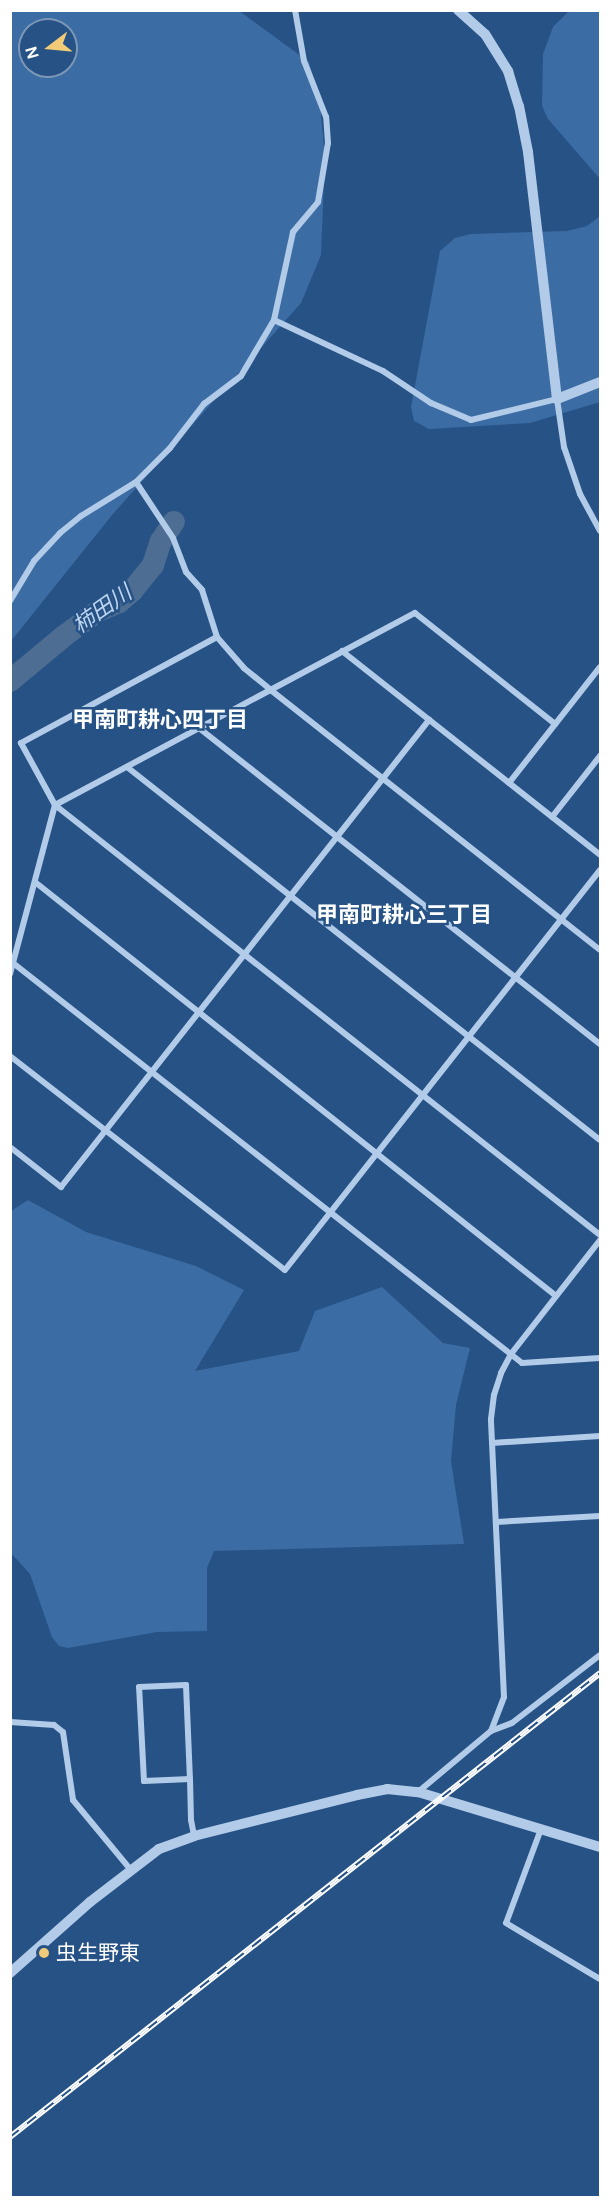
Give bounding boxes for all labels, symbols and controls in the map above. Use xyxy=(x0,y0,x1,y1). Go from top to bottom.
north arrow xyxy=(18,18,78,78)
text: N xyxy=(20,44,44,61)
water label: 柿田川 xyxy=(67,579,137,639)
district label: 甲南町耕心四丁目 xyxy=(72,707,248,733)
district label: 甲南町耕心三丁目 xyxy=(316,902,492,928)
place label: 虫生野東 xyxy=(56,1940,140,1966)
marker: 虫生野東 xyxy=(37,1946,51,1960)

